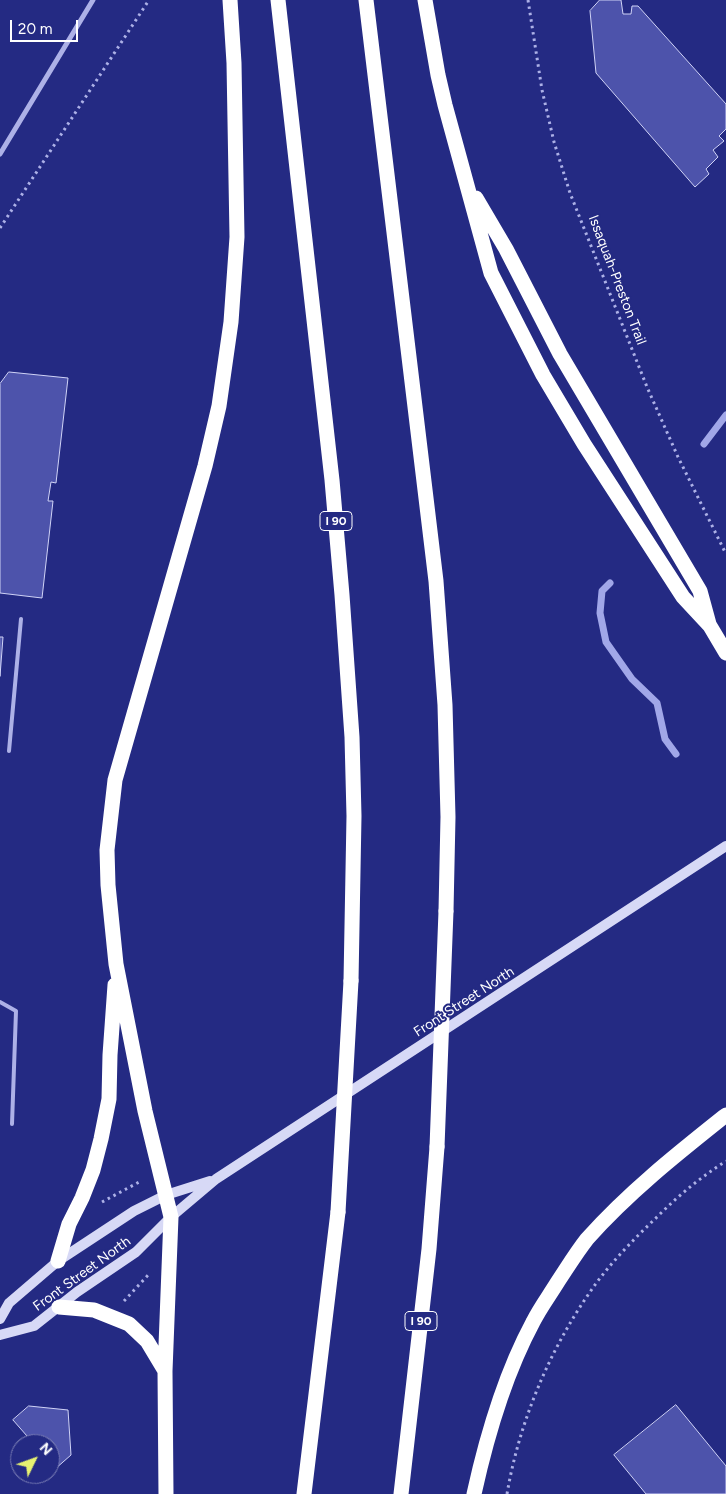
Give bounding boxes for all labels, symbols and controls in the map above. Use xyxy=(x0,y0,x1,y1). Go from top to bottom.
scale bar xyxy=(12,10,80,42)
text: 20 m xyxy=(18,20,52,38)
street label: Issaquah-Preston Trail xyxy=(585,213,649,347)
road number: I 90 xyxy=(320,512,352,530)
street label: Front Street North xyxy=(411,963,517,1041)
street label: Front Street North xyxy=(30,1233,134,1315)
road number: I 90 xyxy=(405,1312,437,1330)
north arrow xyxy=(10,1434,60,1484)
text: N xyxy=(36,1440,56,1459)

